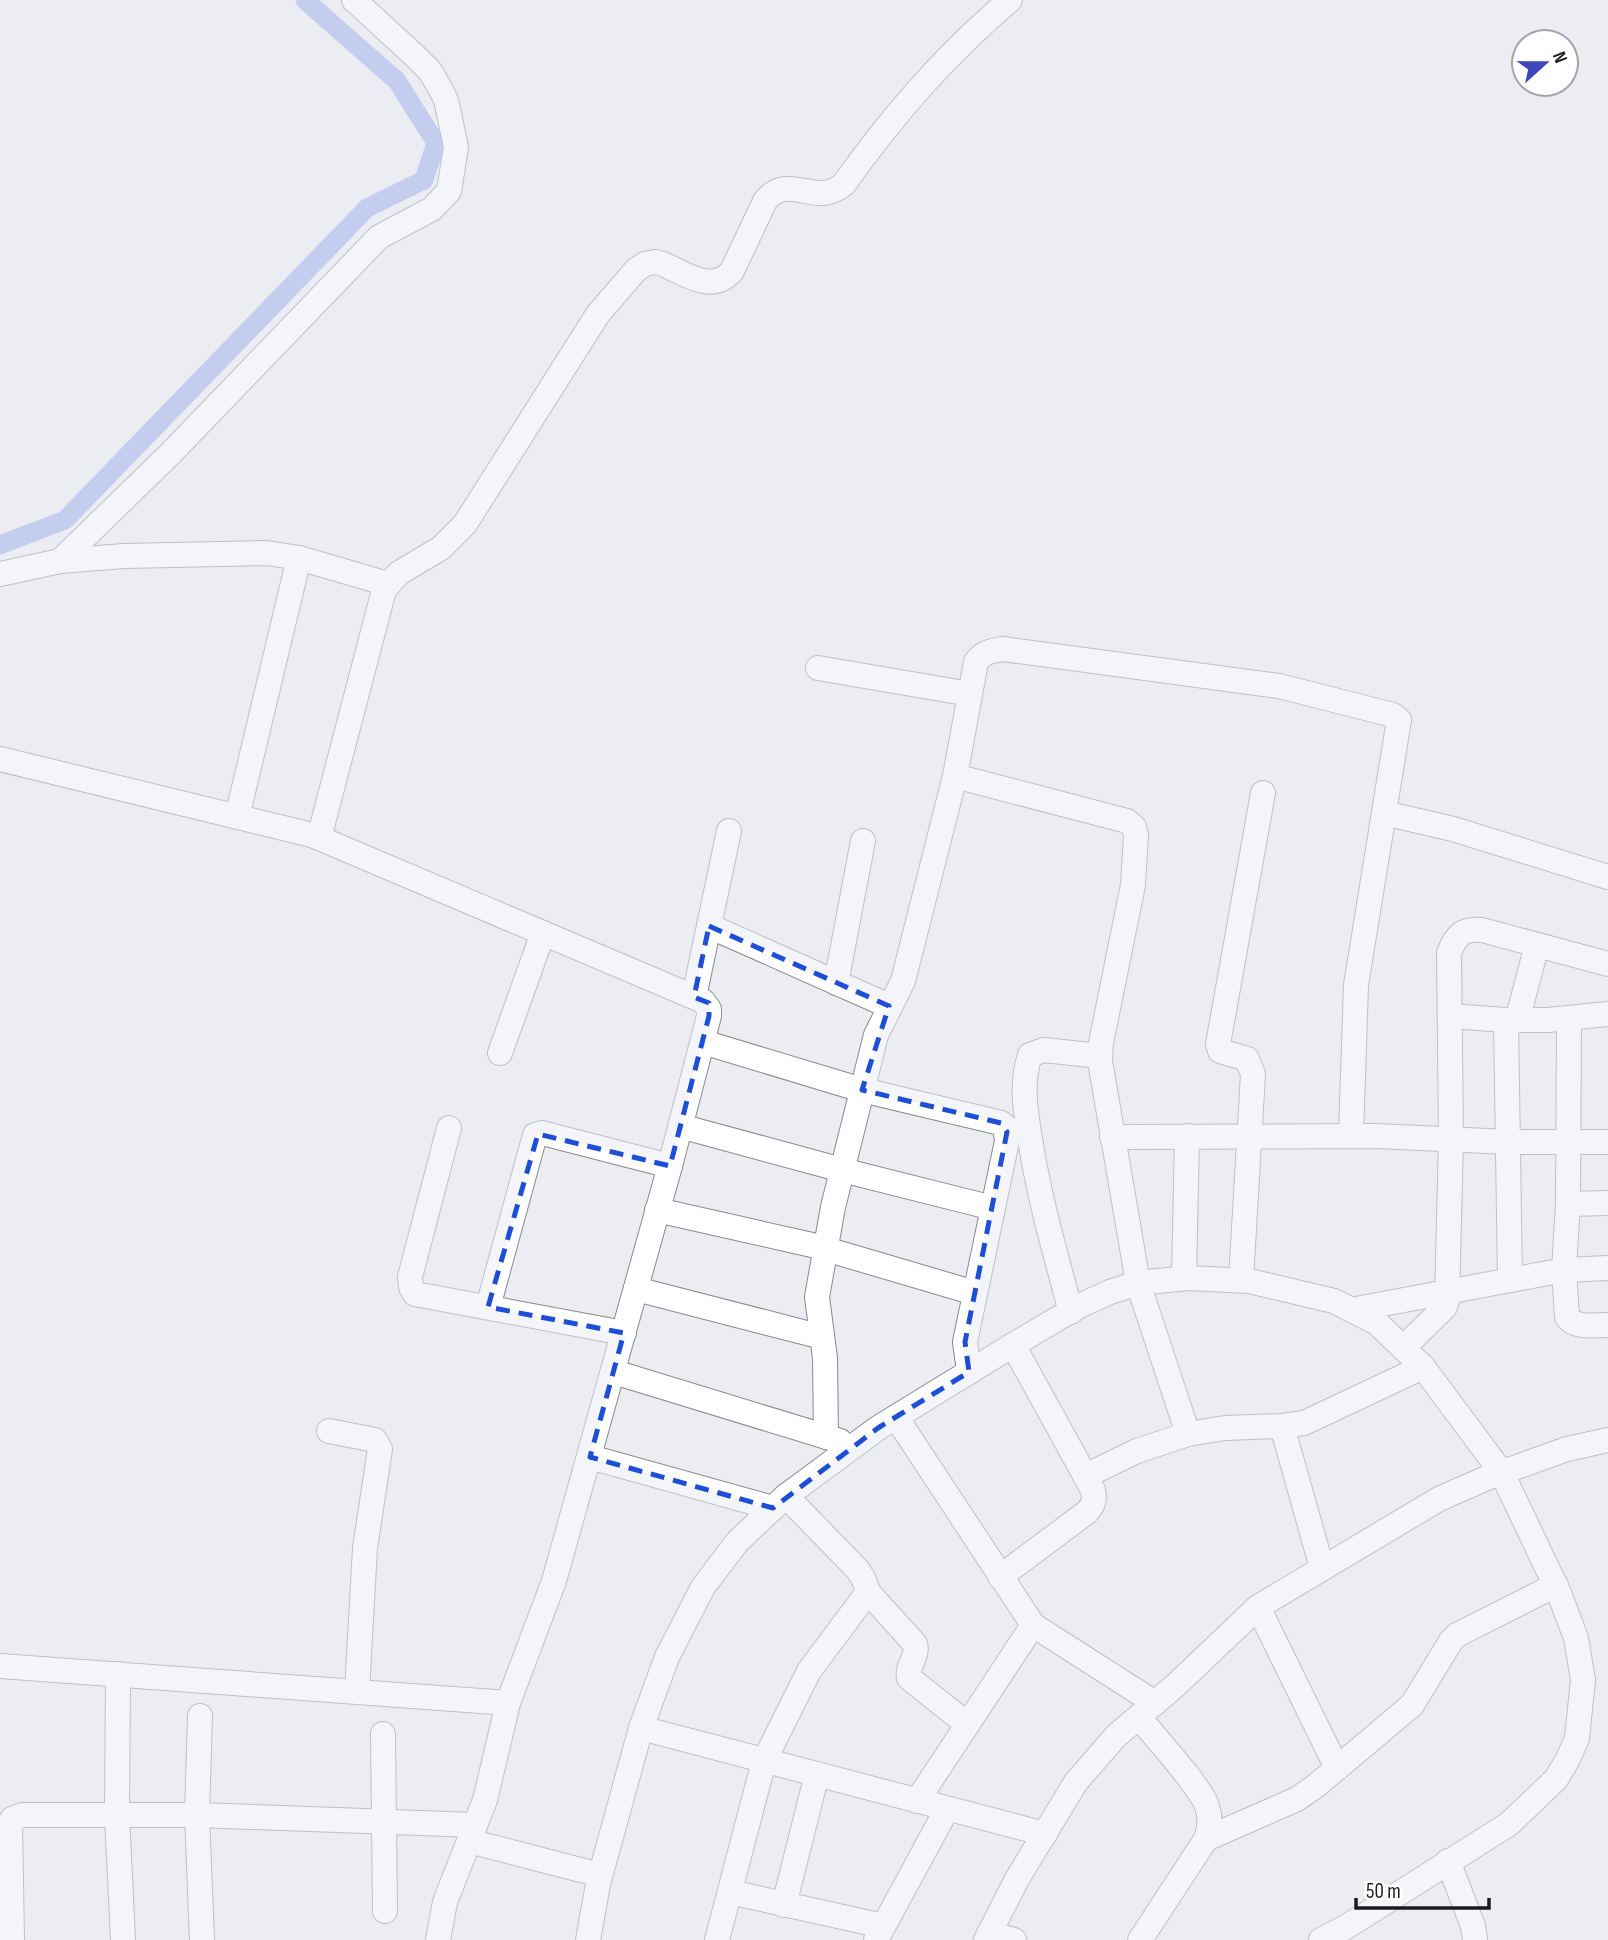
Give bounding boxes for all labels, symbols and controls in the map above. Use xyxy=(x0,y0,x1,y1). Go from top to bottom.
north arrow xyxy=(1510,28,1580,98)
text: N xyxy=(1547,49,1572,66)
scale bar xyxy=(1356,1867,1489,1911)
text: 50 m xyxy=(1366,1879,1401,1904)

